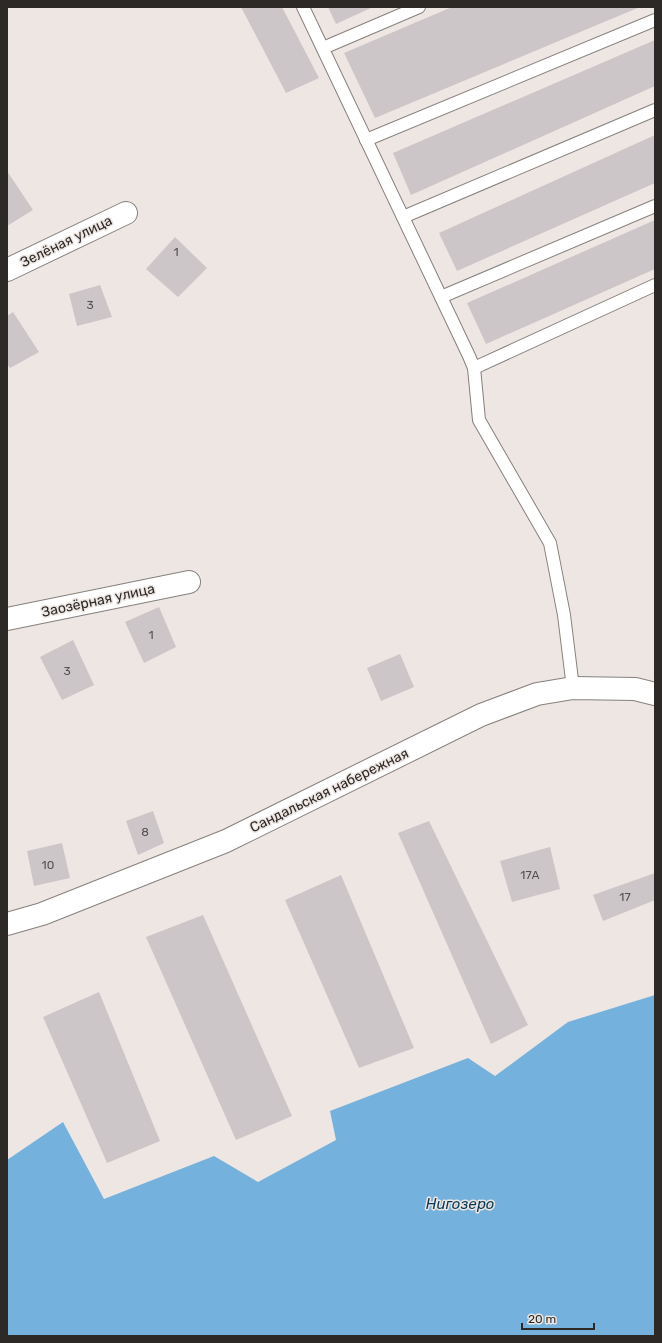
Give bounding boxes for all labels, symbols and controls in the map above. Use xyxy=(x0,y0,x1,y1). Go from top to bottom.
street label: Зелёная улица xyxy=(18,212,115,271)
house number: 1 xyxy=(173,245,179,259)
house number: 3 xyxy=(86,298,94,312)
street label: Заозёрная улица xyxy=(40,580,156,621)
house number: 1 xyxy=(148,628,154,642)
house number: 3 xyxy=(63,664,71,678)
street label: Сандальская набережная xyxy=(247,745,411,836)
house number: 8 xyxy=(141,825,149,839)
house number: 10 xyxy=(42,858,54,872)
house number: 17А xyxy=(520,868,540,882)
house number: 17 xyxy=(619,890,631,904)
water label: Нигозеро xyxy=(426,1195,495,1213)
scale bar xyxy=(522,1305,594,1331)
text: 20 m xyxy=(528,1312,556,1326)

